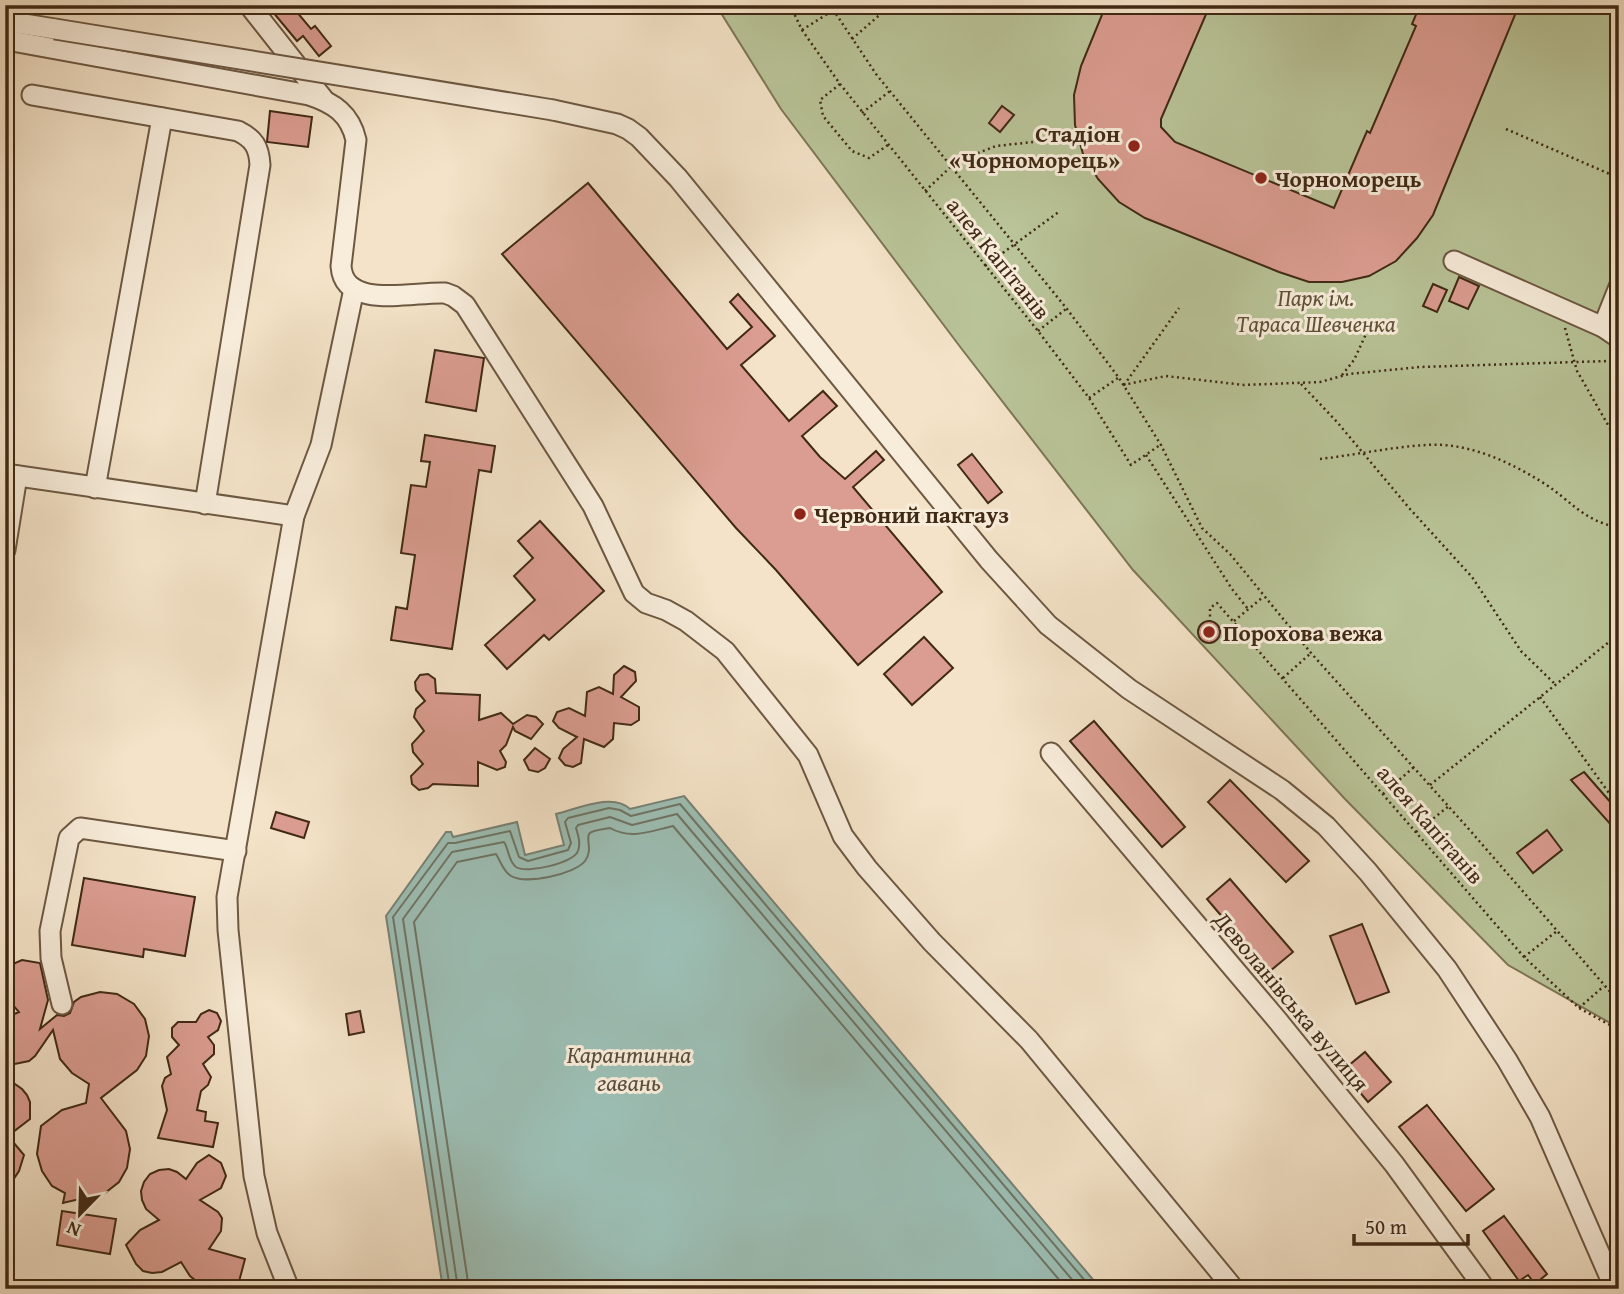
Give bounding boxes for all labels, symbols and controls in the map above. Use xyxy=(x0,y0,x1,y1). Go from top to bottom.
place label: Стадіон «Чорноморець» xyxy=(949,117,1120,176)
marker: Стадіон «Чорноморець» xyxy=(1126,138,1142,154)
place label: Чорноморець xyxy=(1275,162,1422,195)
marker: Чорноморець xyxy=(1253,170,1269,186)
street label: алея Капітанів xyxy=(939,190,1059,326)
park label: Парк ім. Тараса Шевченка xyxy=(1236,281,1396,340)
place label: Червоний пакгауз xyxy=(814,498,1009,531)
marker: Червоний пакгауз xyxy=(792,506,808,522)
place label: Порохова вежа xyxy=(1223,616,1383,649)
marker: Порохова вежа xyxy=(1201,624,1217,640)
street label: алея Капітанів xyxy=(1370,757,1492,891)
street label: Деволанівська вулиця xyxy=(1206,903,1378,1099)
water label: Карантинна гавань xyxy=(567,1037,691,1100)
north arrow xyxy=(46,1178,116,1248)
scale bar xyxy=(1354,1203,1468,1247)
text: 50 m xyxy=(1365,1211,1407,1242)
text: N xyxy=(62,1214,85,1245)

